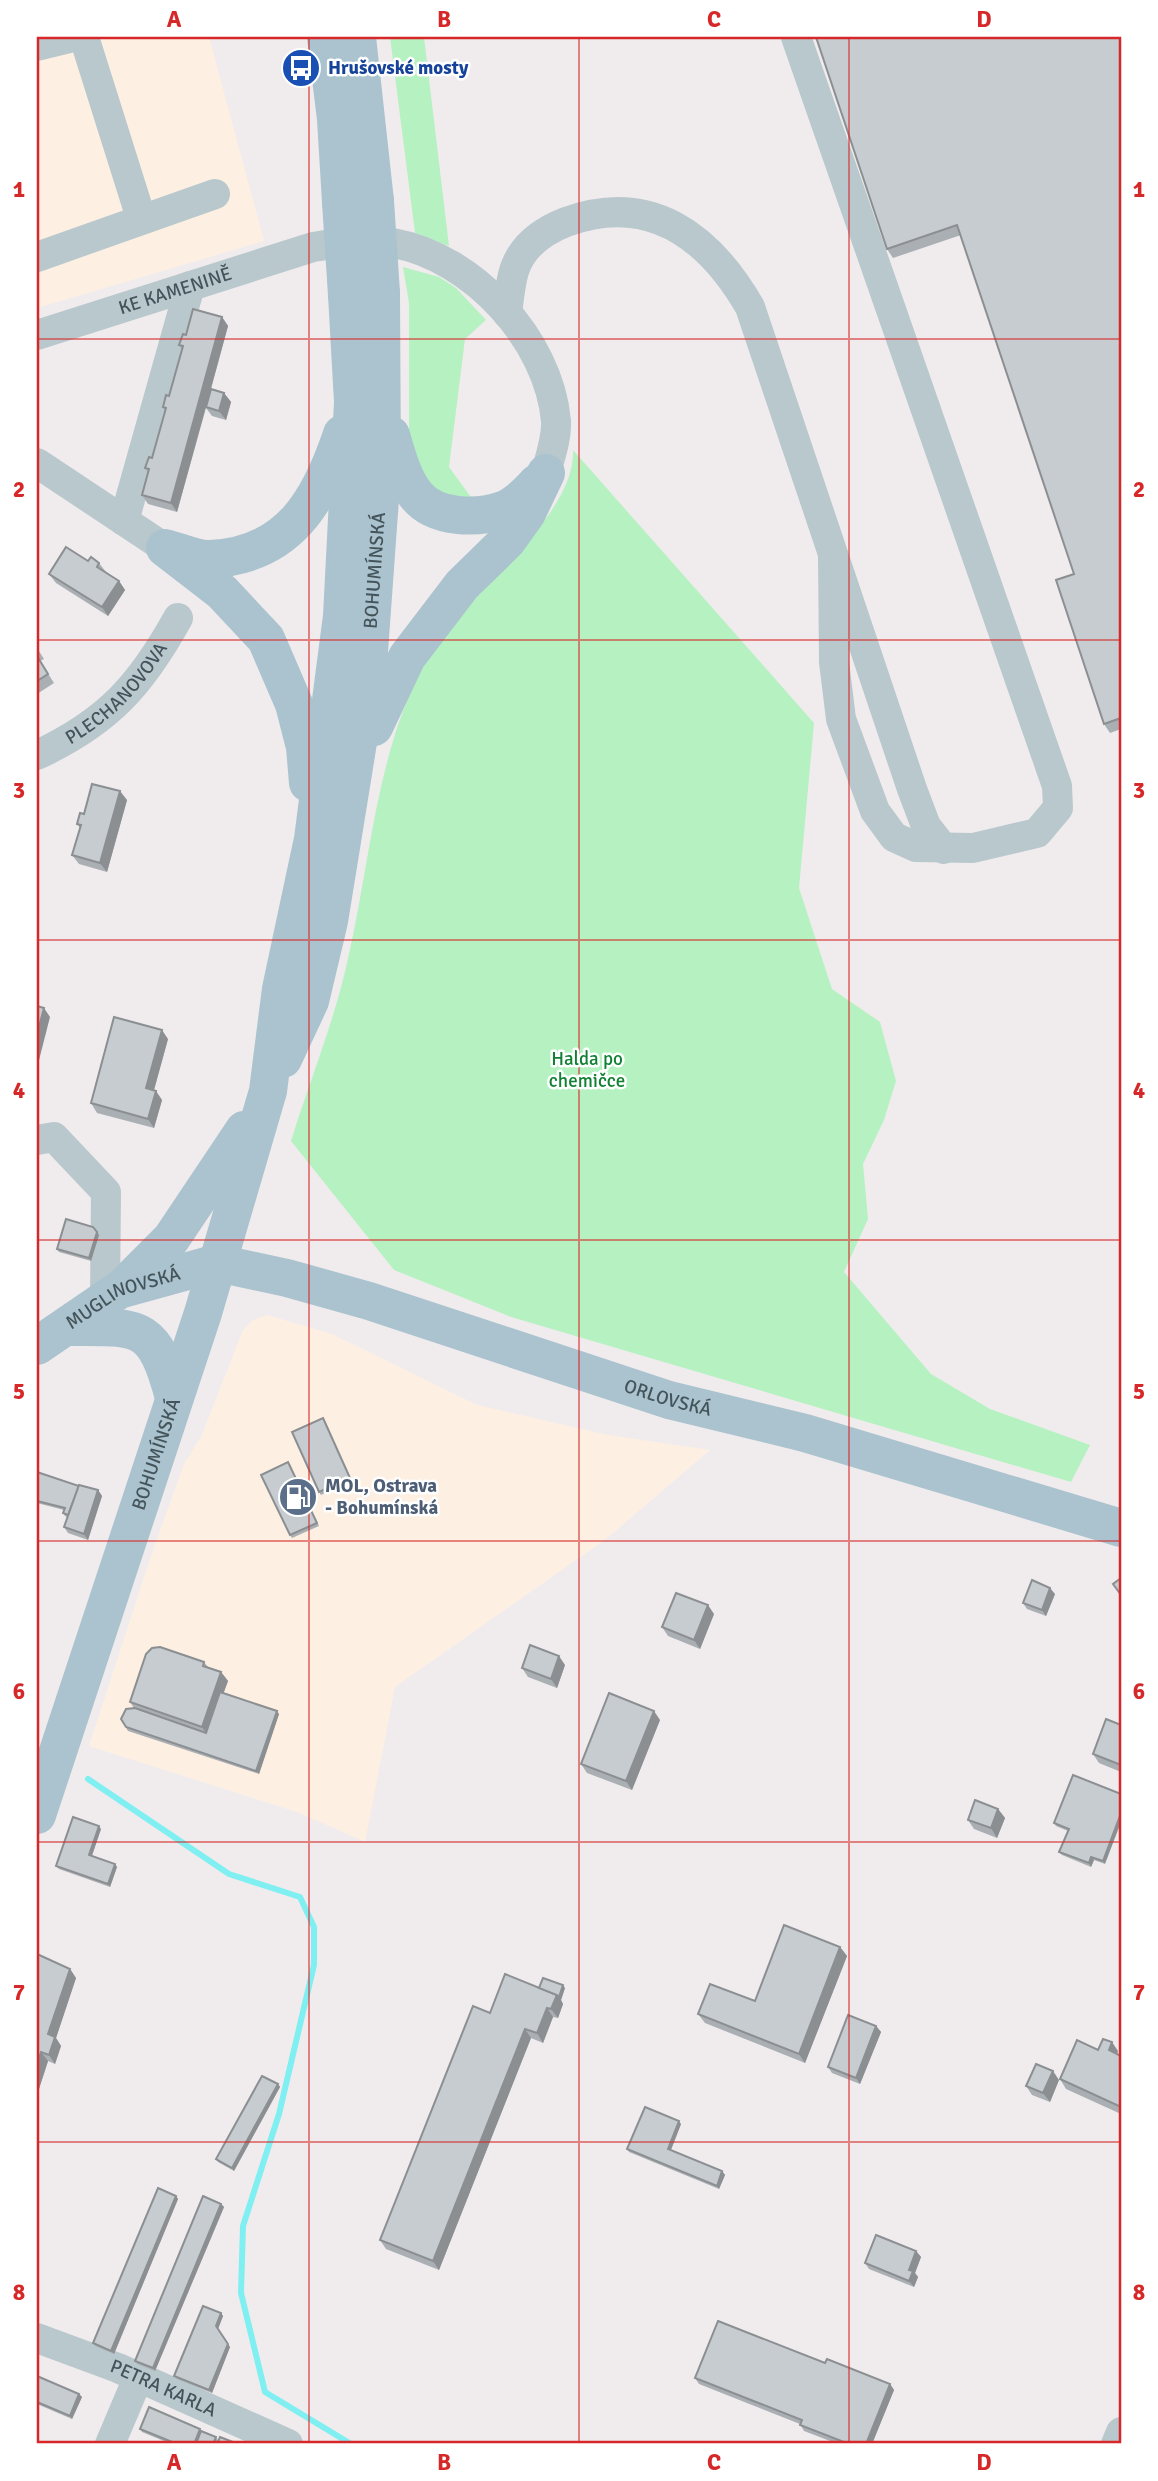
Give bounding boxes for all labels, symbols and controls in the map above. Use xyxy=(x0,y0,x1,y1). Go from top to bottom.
text: A xyxy=(167,5,182,34)
text: B xyxy=(437,5,451,34)
text: C xyxy=(707,5,721,34)
text: D xyxy=(976,5,992,34)
bus stop icon: Hrušovské mosty xyxy=(280,47,322,89)
place label: Hrušovské mosty xyxy=(328,56,469,80)
text: 1 xyxy=(13,175,25,204)
text: 1 xyxy=(1133,175,1145,204)
street label: KE KAMENINĚ xyxy=(116,262,235,320)
text: 2 xyxy=(13,475,25,504)
text: 2 xyxy=(1133,475,1145,504)
street label: BOHUMÍNSKÁ xyxy=(359,511,391,630)
street label: PLECHANOVOVA xyxy=(61,638,173,750)
text: 3 xyxy=(13,776,25,805)
text: 3 xyxy=(1133,776,1145,805)
park label: Halda po chemičce xyxy=(549,1047,625,1093)
text: 4 xyxy=(13,1076,25,1105)
text: 4 xyxy=(1133,1076,1145,1105)
street label: MUGLINOVSKÁ xyxy=(61,1262,183,1335)
street label: ORLOVSKÁ xyxy=(621,1374,714,1422)
text: 5 xyxy=(13,1377,25,1406)
text: 5 xyxy=(1133,1377,1145,1406)
street label: BOHUMÍNSKÁ xyxy=(127,1395,186,1513)
place label: MOL, Ostrava - Bohumínská xyxy=(325,1474,438,1520)
fuel station icon: MOL, Ostrava - Bohumínská xyxy=(277,1476,319,1518)
text: 6 xyxy=(13,1677,25,1706)
text: 6 xyxy=(1133,1677,1145,1706)
text: 7 xyxy=(13,1978,25,2007)
text: 7 xyxy=(1133,1978,1145,2007)
text: 8 xyxy=(13,2278,25,2307)
text: 8 xyxy=(1133,2278,1145,2307)
street label: PETRA KARLA xyxy=(107,2354,221,2423)
text: A xyxy=(167,2448,182,2477)
text: B xyxy=(437,2448,451,2477)
text: C xyxy=(707,2448,721,2477)
text: D xyxy=(976,2448,992,2477)

